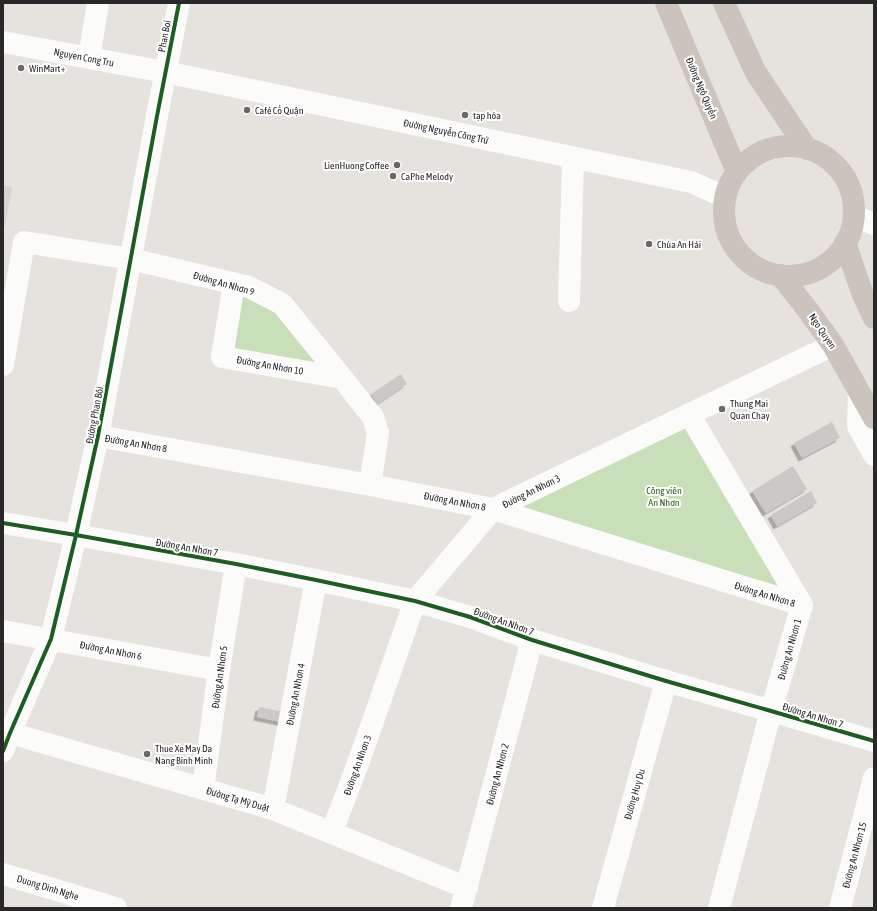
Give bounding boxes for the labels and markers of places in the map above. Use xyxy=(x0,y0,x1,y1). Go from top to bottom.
marker: WinMart+ xyxy=(16,63,26,73)
place label: WinMart+ xyxy=(29,63,66,74)
marker: Café Cố Quận xyxy=(242,105,252,115)
place label: Café Cố Quận xyxy=(255,105,304,116)
marker: tạp hóa xyxy=(460,110,470,120)
place label: tạp hóa xyxy=(473,110,501,121)
place label: LienHuong Coffee xyxy=(324,160,389,171)
marker: LienHuong Coffee xyxy=(392,160,402,170)
marker: CaPhe Melody xyxy=(388,171,398,181)
place label: CaPhe Melody xyxy=(401,171,453,182)
marker: Chùa An Hải xyxy=(644,239,654,249)
place label: Chùa An Hải xyxy=(657,239,701,250)
place label: Thung Mai Quan Chay xyxy=(730,398,770,421)
marker: Thung Mai Quan Chay xyxy=(717,404,727,414)
place label: Thue Xe May Da Nang Binh Minh xyxy=(155,743,213,766)
marker: Thue Xe May Da Nang Binh Minh xyxy=(142,749,152,759)

